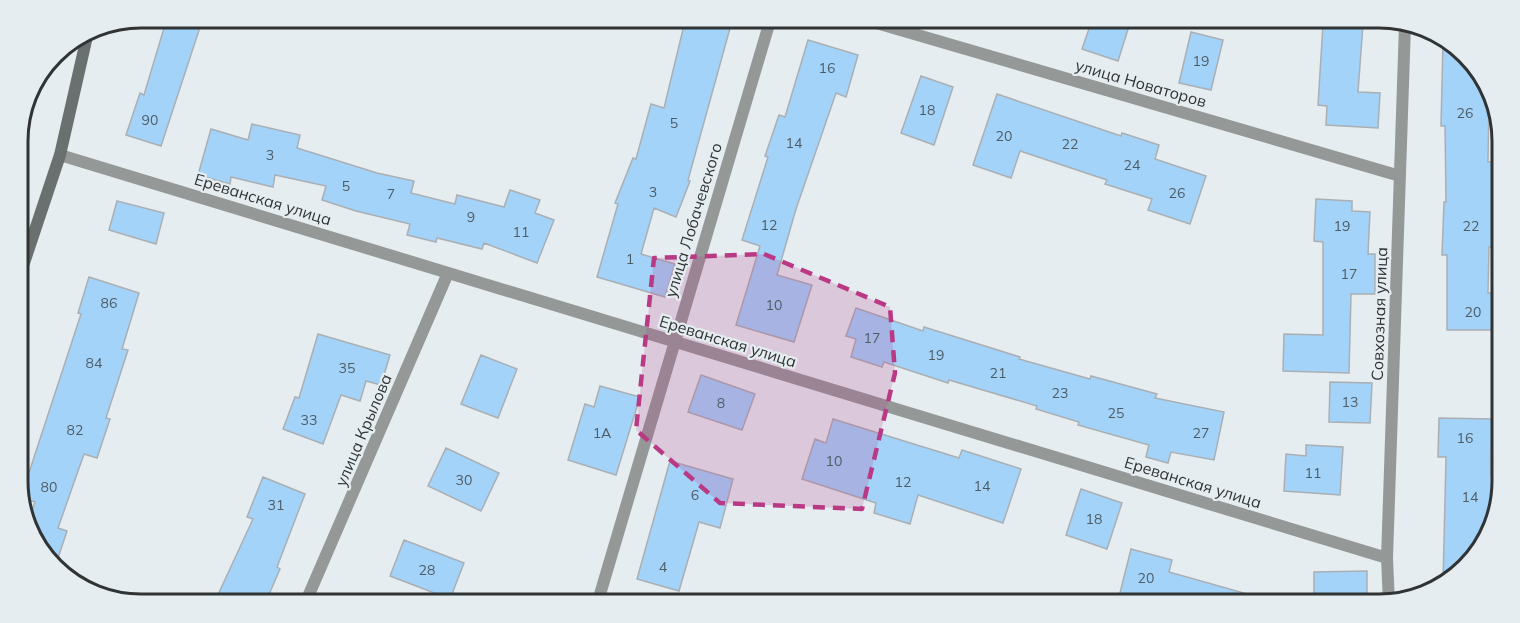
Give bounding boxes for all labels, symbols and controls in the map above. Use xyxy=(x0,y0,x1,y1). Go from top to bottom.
house number: 19 xyxy=(1193,52,1209,70)
street label: улица Новаторов xyxy=(1073,55,1209,111)
house number: 16 xyxy=(819,59,835,77)
house number: 18 xyxy=(919,101,935,119)
house number: 26 xyxy=(1457,104,1473,122)
house number: 90 xyxy=(142,111,158,129)
house number: 5 xyxy=(670,114,678,132)
house number: 20 xyxy=(996,127,1012,145)
house number: 14 xyxy=(786,134,803,152)
house number: 22 xyxy=(1062,135,1078,153)
street label: улица Лобачевского xyxy=(660,140,726,300)
house number: 3 xyxy=(266,146,274,164)
house number: 24 xyxy=(1124,156,1141,174)
street label: Ереванская улица xyxy=(192,169,334,229)
house number: 5 xyxy=(342,177,350,195)
house number: 3 xyxy=(649,183,657,201)
house number: 26 xyxy=(1169,184,1185,202)
house number: 7 xyxy=(387,185,395,203)
house number: 9 xyxy=(467,208,475,226)
house number: 12 xyxy=(761,216,777,234)
house number: 19 xyxy=(1334,217,1350,235)
house number: 22 xyxy=(1463,217,1479,235)
house number: 11 xyxy=(513,223,529,241)
street label: Совхозная улица xyxy=(1367,247,1391,381)
house number: 1 xyxy=(626,250,634,268)
house number: 17 xyxy=(1341,265,1357,283)
house number: 86 xyxy=(101,294,117,312)
house number: 10 xyxy=(766,296,782,314)
house number: 20 xyxy=(1465,303,1481,321)
street label: Ереванская улица xyxy=(657,311,799,371)
house number: 17 xyxy=(864,329,880,347)
house number: 19 xyxy=(928,346,944,364)
house number: 84 xyxy=(86,354,103,372)
house number: 35 xyxy=(339,359,355,377)
house number: 21 xyxy=(990,364,1006,382)
street label: улица Крылова xyxy=(330,371,396,489)
house number: 23 xyxy=(1052,384,1068,402)
house number: 13 xyxy=(1342,393,1358,411)
house number: 8 xyxy=(717,394,725,412)
house number: 25 xyxy=(1108,404,1124,422)
house number: 33 xyxy=(301,411,317,429)
house number: 82 xyxy=(67,421,83,439)
house number: 1А xyxy=(593,424,612,442)
house number: 27 xyxy=(1193,424,1209,442)
house number: 16 xyxy=(1457,429,1473,447)
house number: 10 xyxy=(826,452,842,470)
street label: Ереванская улица xyxy=(1122,452,1264,512)
house number: 11 xyxy=(1305,464,1321,482)
house number: 30 xyxy=(456,471,472,489)
house number: 12 xyxy=(895,473,911,491)
house number: 14 xyxy=(974,477,991,495)
house number: 80 xyxy=(41,478,57,496)
house number: 6 xyxy=(691,486,699,504)
house number: 14 xyxy=(1462,488,1479,506)
house number: 31 xyxy=(268,496,284,514)
house number: 18 xyxy=(1086,510,1102,528)
house number: 4 xyxy=(659,558,668,576)
house number: 28 xyxy=(419,561,435,579)
house number: 20 xyxy=(1138,569,1154,587)

